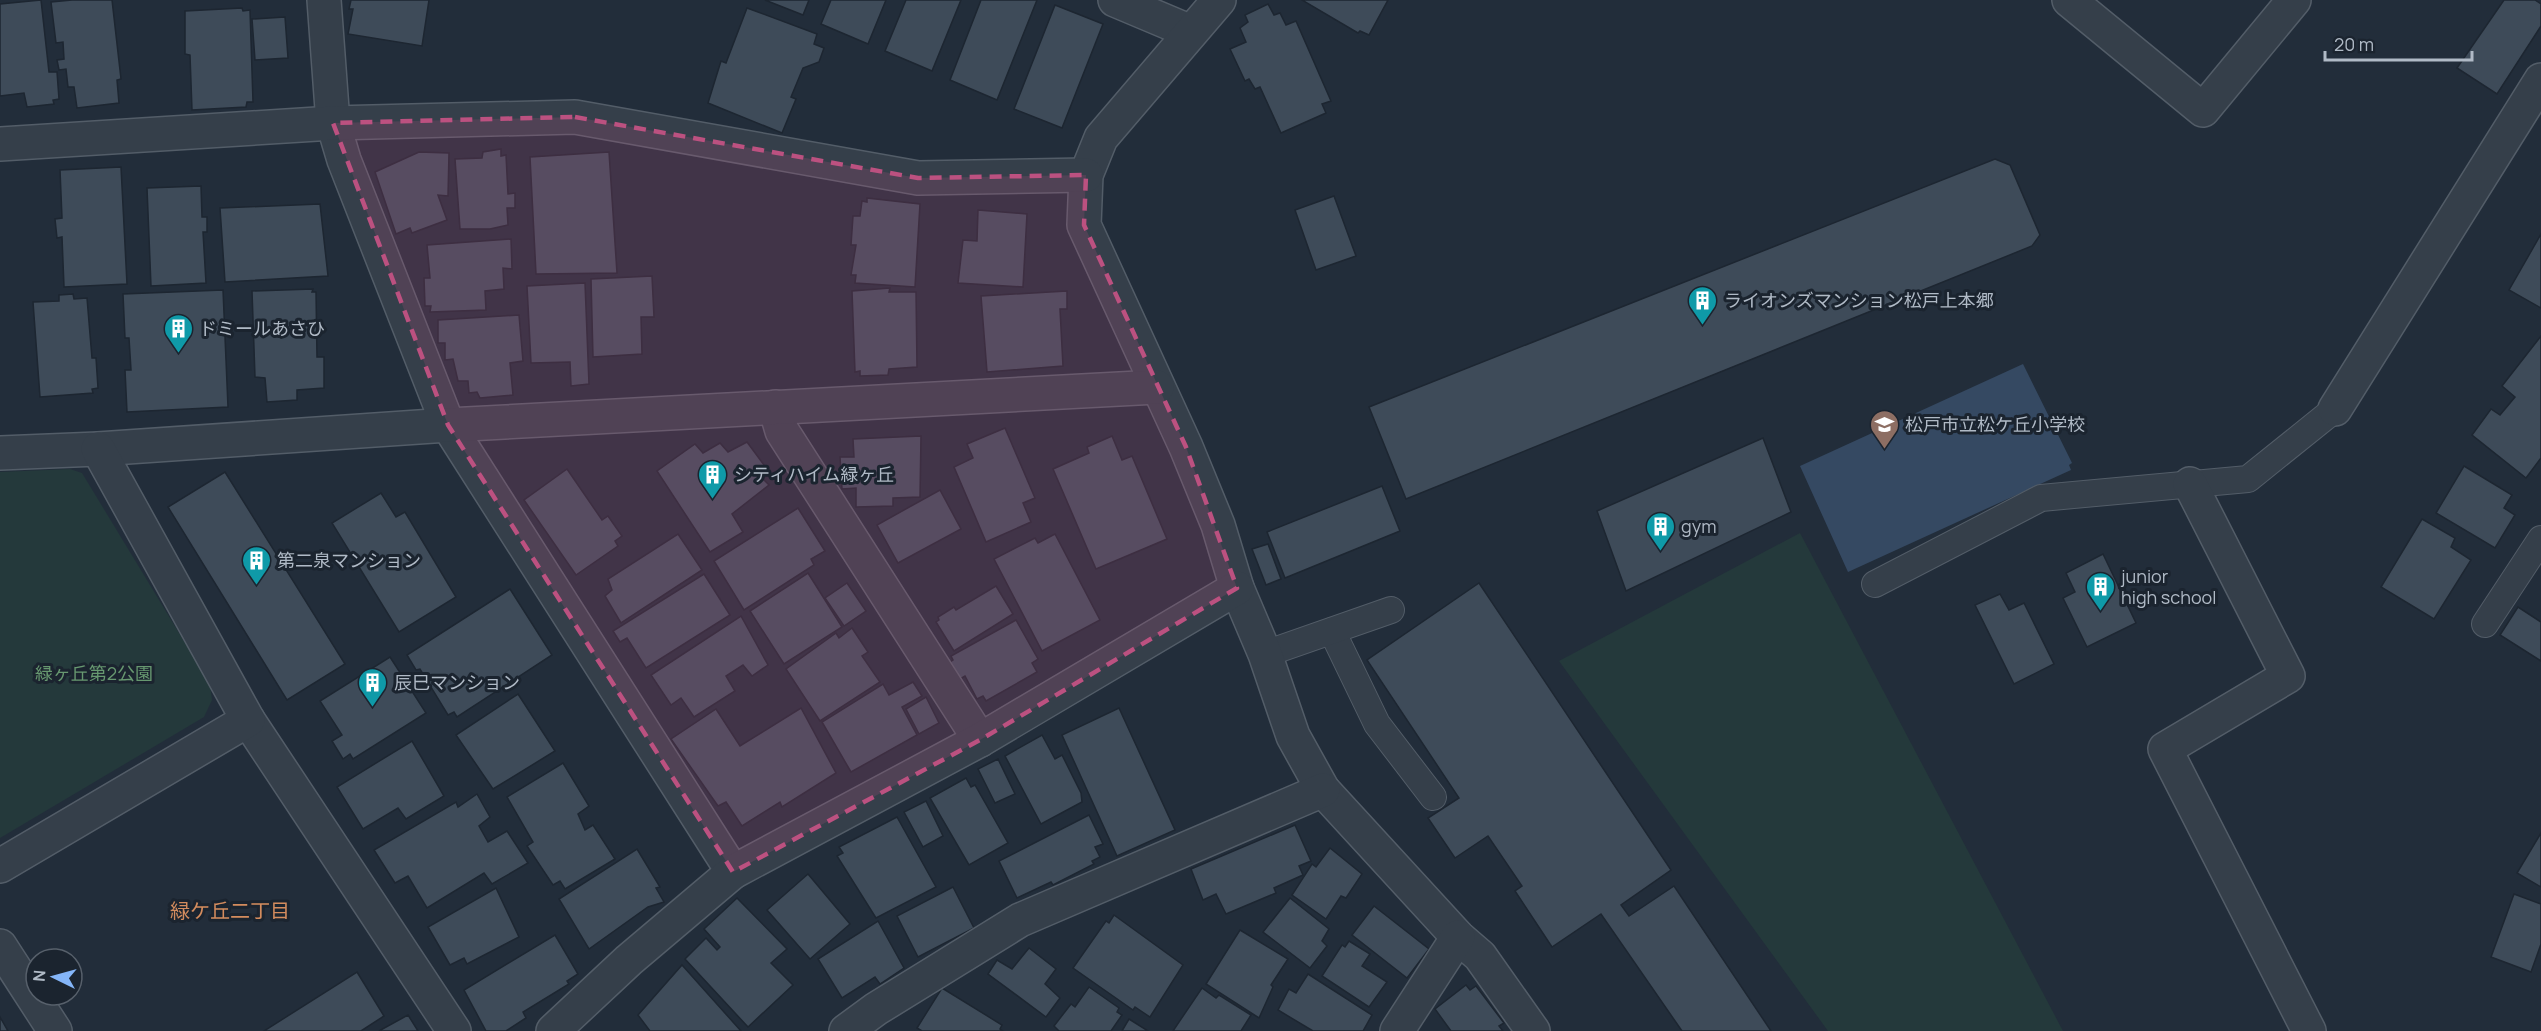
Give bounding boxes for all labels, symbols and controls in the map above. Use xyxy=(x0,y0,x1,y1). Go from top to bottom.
scale bar xyxy=(2325,24,2472,62)
text: 20 m xyxy=(2334,32,2374,56)
building icon: ライオンズマンション松戸上本郷 xyxy=(1687,284,1719,326)
place label: ライオンズマンション松戸上本郷 xyxy=(1724,288,1994,312)
building icon: ドミールあさひ xyxy=(162,312,194,354)
place label: ドミールあさひ xyxy=(199,316,325,340)
school or university icon: 松戸市立松ケ丘小学校 xyxy=(1868,408,1900,450)
place label: 松戸市立松ケ丘小学校 xyxy=(1905,412,2085,436)
building icon: シティハイム緑ヶ丘 xyxy=(697,458,729,500)
place label: シティハイム緑ヶ丘 xyxy=(734,462,894,486)
building icon: gym xyxy=(1644,510,1676,552)
place label: gym xyxy=(1681,514,1716,538)
building icon: 第二泉マンション xyxy=(240,544,272,586)
place label: 第二泉マンション xyxy=(277,548,421,572)
place label: junior high school xyxy=(2120,564,2216,609)
building icon: junior high school xyxy=(2084,570,2116,612)
park label: 緑ヶ丘第2公園 xyxy=(35,661,153,685)
building icon: 辰巳マンション xyxy=(357,666,389,708)
place label: 辰巳マンション xyxy=(394,670,520,694)
district label: 緑ケ丘二丁目 xyxy=(170,897,290,924)
north arrow xyxy=(24,947,84,1007)
text: N xyxy=(28,969,51,982)

